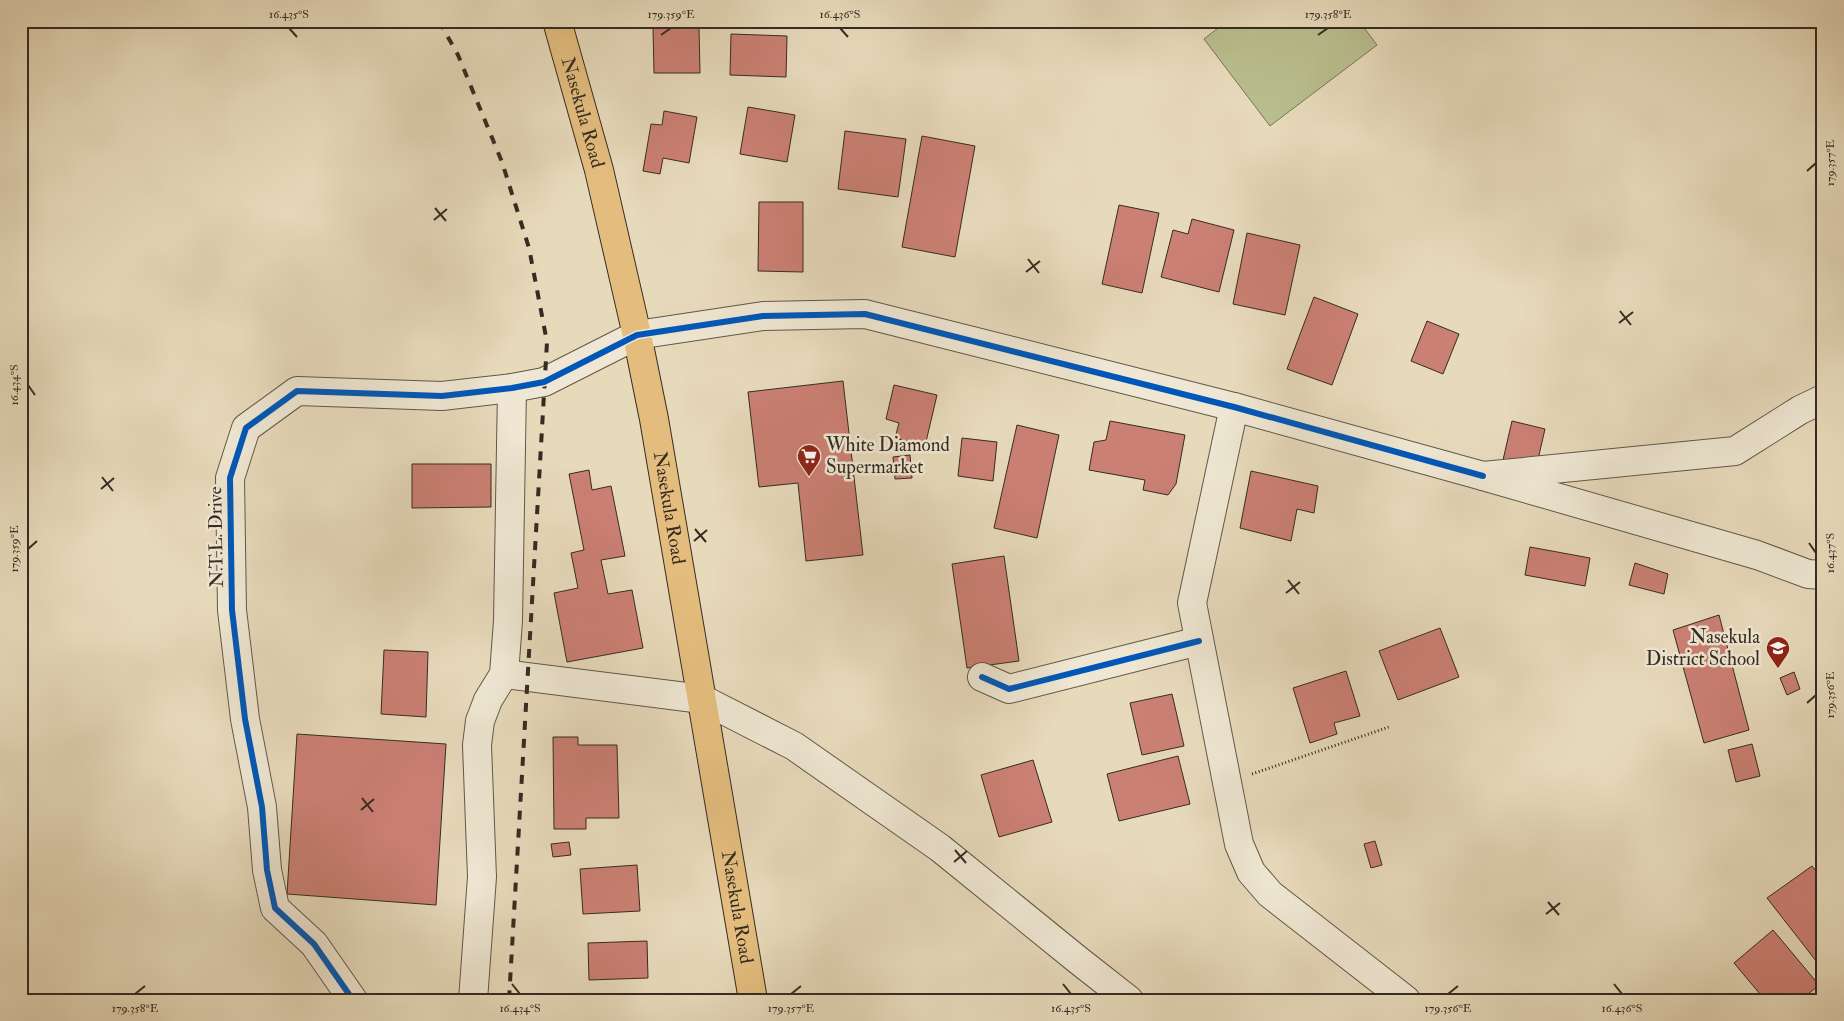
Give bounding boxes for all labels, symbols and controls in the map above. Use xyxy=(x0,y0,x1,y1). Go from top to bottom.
text: 16.435°S xyxy=(269,7,309,22)
text: 179.359°E xyxy=(647,7,695,22)
text: 16.436°S xyxy=(820,7,860,22)
text: 179.358°E xyxy=(1305,7,1352,22)
street label: Nasekula Road xyxy=(556,54,610,171)
text: 179.357°E xyxy=(1823,139,1838,186)
text: 16.434°S xyxy=(7,364,22,406)
place label: White Diamond Supermarket xyxy=(825,433,950,480)
supermarket icon: White Diamond Supermarket xyxy=(796,443,822,477)
street label: Nasekula Road xyxy=(648,450,691,567)
street label: N.T.L. Drive xyxy=(203,486,229,588)
text: 179.359°E xyxy=(7,525,22,573)
text: 16.437°S xyxy=(1823,533,1838,573)
place label: Nasekula District School xyxy=(1646,625,1760,671)
school or university icon: Nasekula District School xyxy=(1765,635,1791,669)
text: 179.356°E xyxy=(1823,671,1838,719)
street label: Nasekula Road xyxy=(716,849,759,966)
text: 179.358°E xyxy=(112,1001,159,1016)
text: 16.434°S xyxy=(499,1001,541,1016)
text: 179.357°E xyxy=(768,1001,815,1016)
text: 16.435°S xyxy=(1051,1001,1091,1016)
text: 179.356°E xyxy=(1424,1001,1472,1016)
text: 16.436°S xyxy=(1602,1001,1642,1016)

